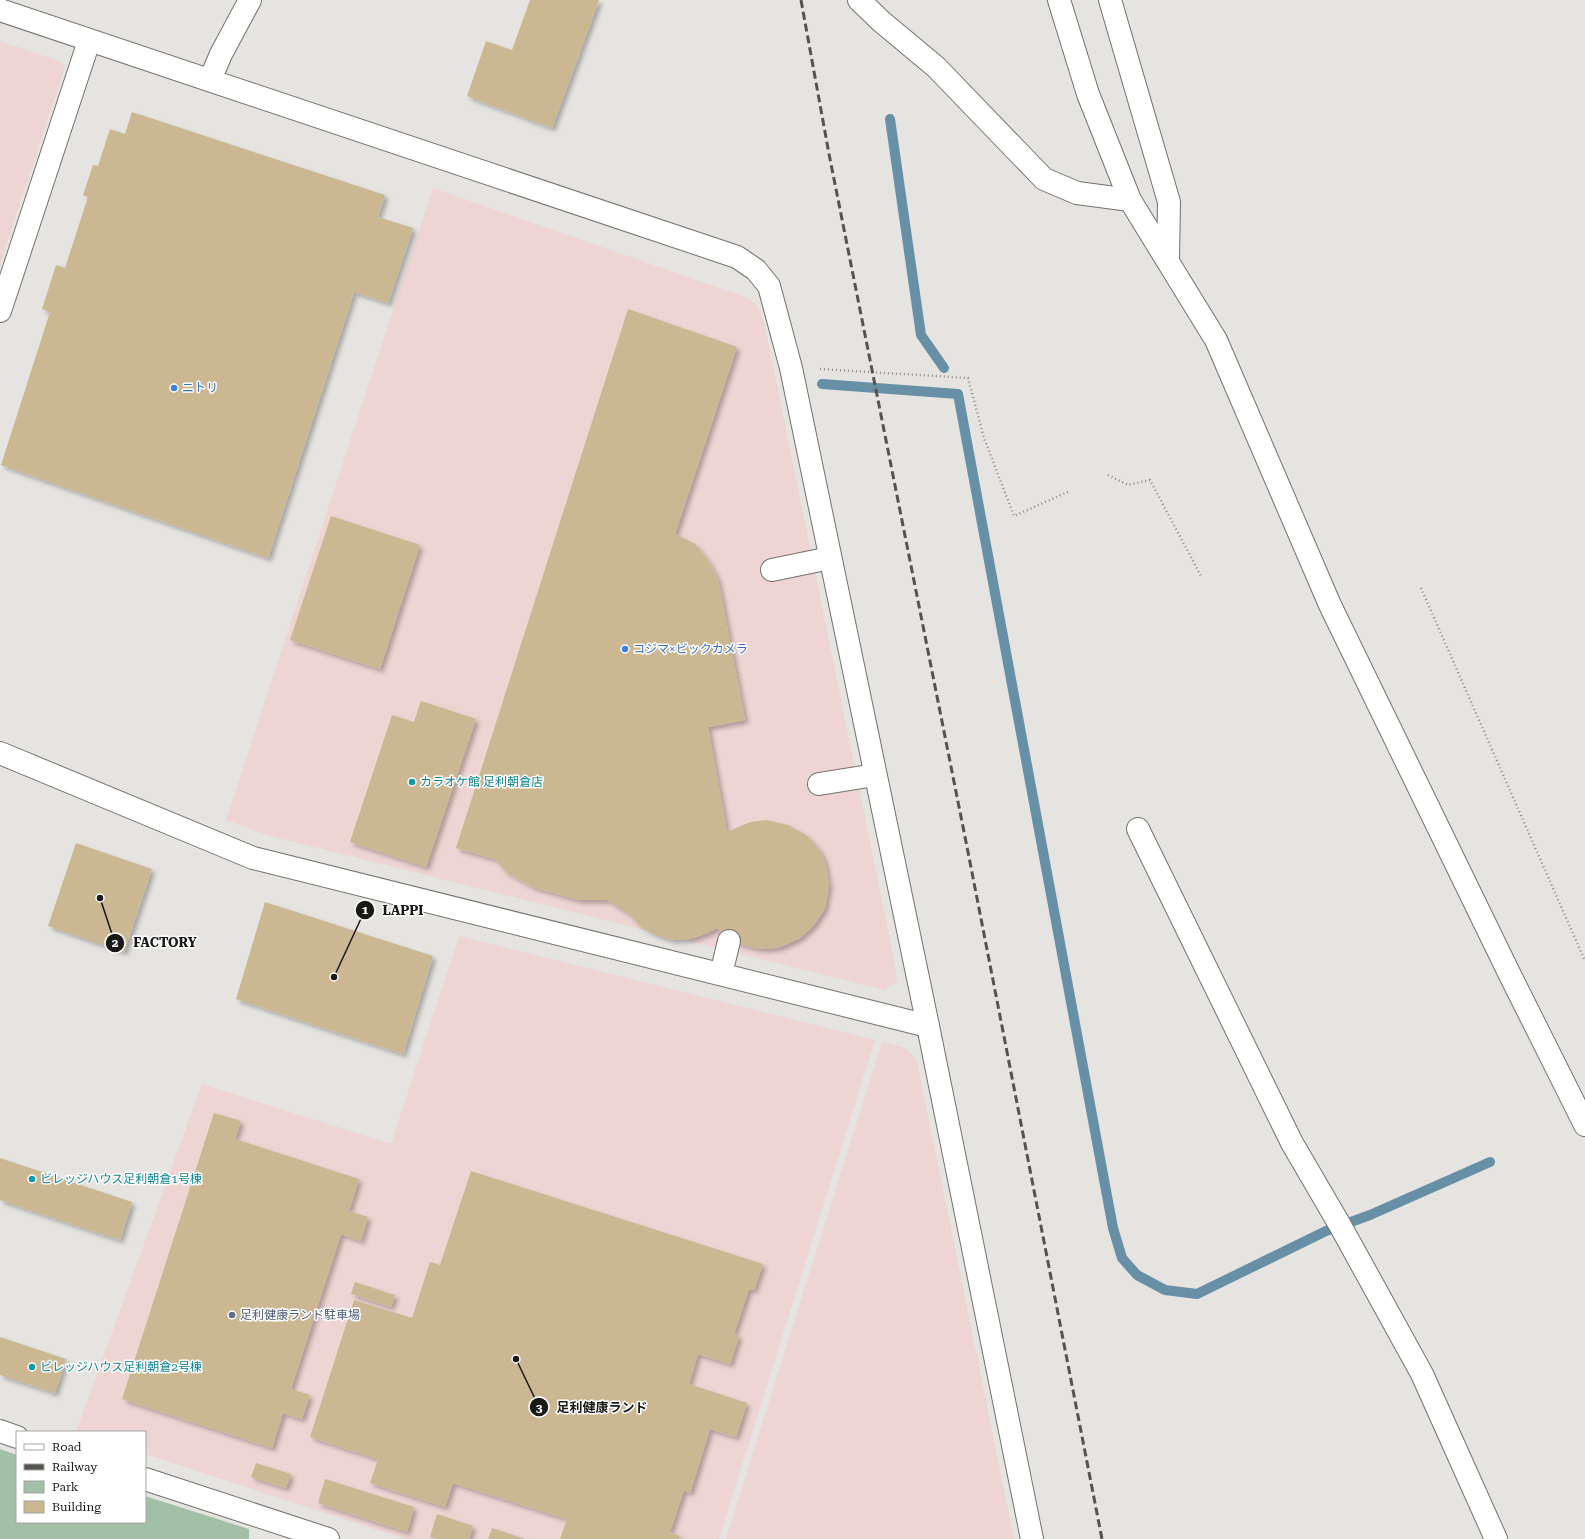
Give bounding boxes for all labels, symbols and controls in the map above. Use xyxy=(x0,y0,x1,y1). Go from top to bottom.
place label: ニトリ xyxy=(182,381,218,395)
marker: ニトリ xyxy=(169,383,179,393)
place label: コジマ×ビックカメラ xyxy=(633,642,748,656)
marker: コジマ×ビックカメラ xyxy=(620,644,630,654)
place label: カラオケ館 足利朝倉店 xyxy=(420,775,543,789)
marker: カラオケ館 足利朝倉店 xyxy=(407,777,417,787)
callout: LAPPI xyxy=(355,898,432,923)
text: 1 xyxy=(362,903,369,917)
text: LAPPI xyxy=(383,903,423,918)
callout: FACTORY xyxy=(105,930,205,955)
text: FACTORY xyxy=(133,935,197,950)
text: 2 xyxy=(112,936,119,950)
place label: ビレッジハウス足利朝倉1号棟 xyxy=(40,1172,202,1186)
marker: ビレッジハウス足利朝倉1号棟 xyxy=(27,1174,37,1184)
place label: 足利健康ランド駐車場 xyxy=(240,1308,360,1322)
marker: 足利健康ランド駐車場 xyxy=(227,1310,237,1320)
place label: ビレッジハウス足利朝倉2号棟 xyxy=(40,1360,202,1374)
marker: ビレッジハウス足利朝倉2号棟 xyxy=(27,1362,37,1372)
callout: 足利健康ランド xyxy=(529,1395,656,1420)
text: 足利健康ランド xyxy=(556,1400,648,1415)
text: 3 xyxy=(536,1401,543,1415)
legend xyxy=(16,1431,146,1523)
text: Road xyxy=(52,1440,82,1454)
text: Railway xyxy=(52,1460,98,1474)
text: Park xyxy=(52,1480,79,1494)
text: Building xyxy=(52,1500,101,1514)

